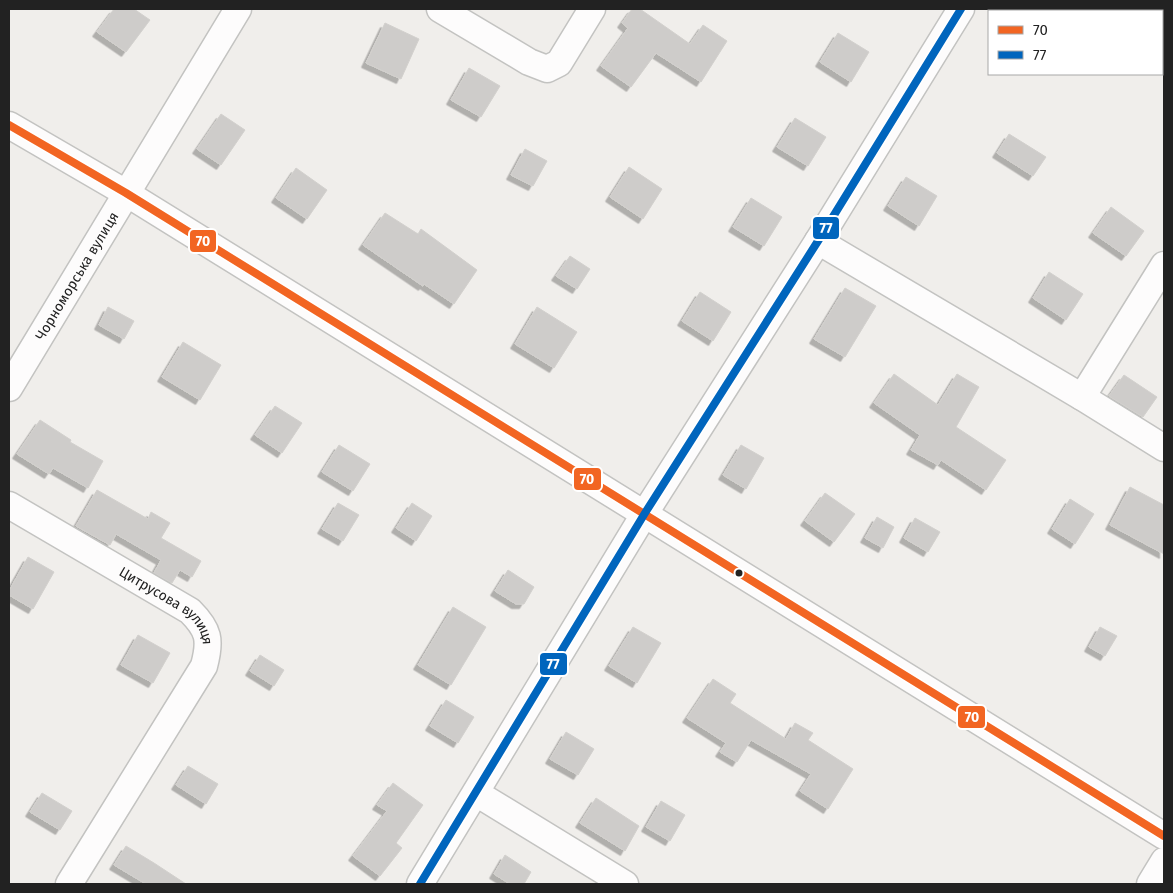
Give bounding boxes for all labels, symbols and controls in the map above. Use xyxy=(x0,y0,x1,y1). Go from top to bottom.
legend xyxy=(988,10,1163,75)
text: 70 xyxy=(1033,21,1048,39)
text: 77 xyxy=(1033,46,1047,64)
street label: Чорноморська вулиця xyxy=(32,209,122,343)
line badge: 77 xyxy=(812,216,840,240)
text: 77 xyxy=(819,220,833,237)
line badge: 70 xyxy=(189,229,217,253)
text: 70 xyxy=(196,233,210,250)
line badge: 70 xyxy=(573,467,602,491)
text: 70 xyxy=(580,471,594,488)
street label: Цитрусова вулиця xyxy=(116,563,216,645)
unlabelled marker xyxy=(734,568,744,578)
line badge: 77 xyxy=(539,652,568,676)
text: 77 xyxy=(546,656,560,673)
line badge: 70 xyxy=(957,705,986,729)
text: 70 xyxy=(965,709,979,726)

